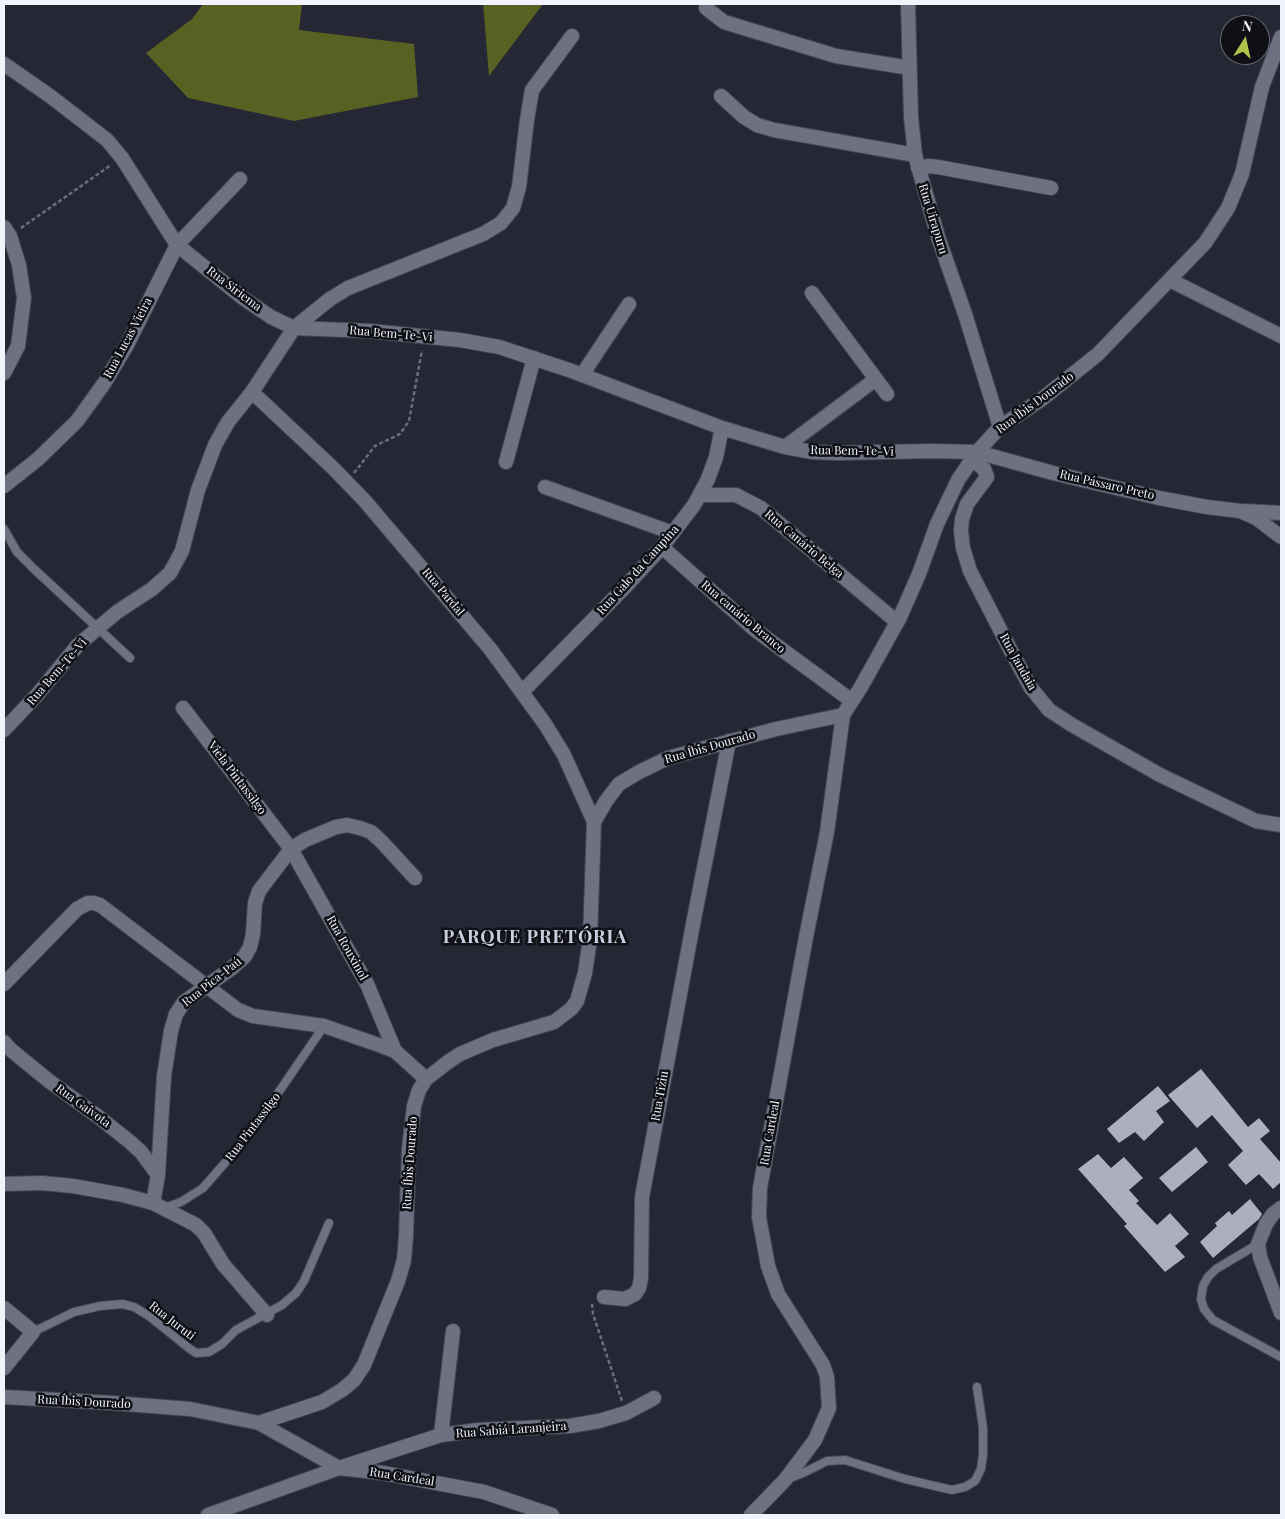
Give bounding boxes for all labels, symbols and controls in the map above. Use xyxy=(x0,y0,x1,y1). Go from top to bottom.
north arrow xyxy=(1220,15,1270,65)
text: N xyxy=(1241,15,1254,36)
street label: Rua Uirapuru xyxy=(915,182,951,256)
street label: Rua Siriema xyxy=(204,264,264,314)
street label: Rua Lucas Vieira xyxy=(101,295,155,381)
street label: Rua Bem-Te-Vi xyxy=(349,323,433,345)
street label: Rua Íbis Dourado xyxy=(993,369,1077,437)
street label: Rua Bem-Te-Vi xyxy=(810,443,894,459)
street label: Rua Pássaro Preto xyxy=(1058,467,1156,503)
street label: Rua Canário Belga xyxy=(762,507,846,581)
street label: Rua Galo da Campina xyxy=(594,522,682,618)
street label: Rua Pardal xyxy=(419,565,467,619)
street label: Rua canário Branco xyxy=(698,578,788,656)
street label: Rua Jandaia xyxy=(996,631,1040,693)
street label: Rua Bem-Te-Vi xyxy=(24,636,90,708)
street label: Rua Íbis Dourado xyxy=(663,727,757,767)
street label: Viela Pintassilgo xyxy=(205,739,269,817)
street label: Rua Rouxinol xyxy=(323,913,371,983)
district label: PARQUE PRETÓRIA xyxy=(441,926,629,948)
street label: Rua Pica-Paú xyxy=(179,954,245,1010)
street label: Rua Tiziu xyxy=(648,1070,672,1122)
street label: Rua Gaivota xyxy=(53,1081,113,1131)
street label: Rua Pintassilgo xyxy=(223,1090,283,1164)
street label: Rua Cardeal xyxy=(757,1099,783,1167)
street label: Rua Íbis Dourado xyxy=(400,1116,420,1210)
street label: Rua Juruti xyxy=(146,1299,198,1343)
street label: Rua Íbis Dourado xyxy=(37,1392,131,1412)
street label: Rua Sabiá Laranjeira xyxy=(455,1419,567,1441)
street label: Rua Cardeal xyxy=(369,1465,435,1489)

